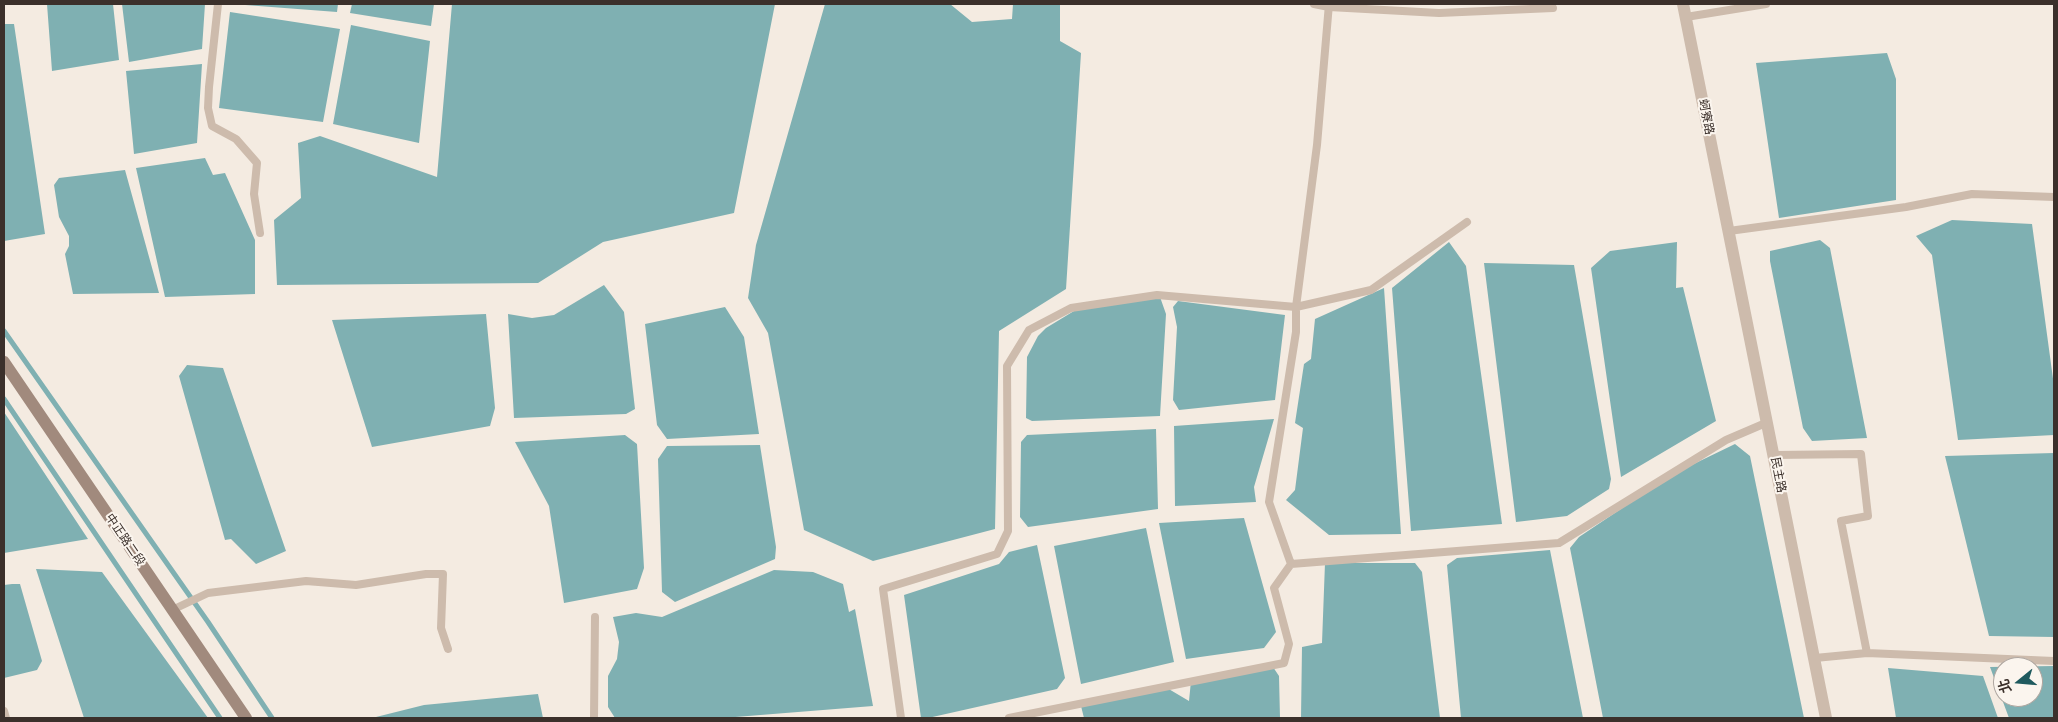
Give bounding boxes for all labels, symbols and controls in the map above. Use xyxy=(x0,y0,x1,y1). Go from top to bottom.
street label: 蚵寮路 xyxy=(1695,98,1717,136)
street label: 民主路 xyxy=(1767,456,1789,494)
street label: 中正路二段 xyxy=(102,511,148,569)
north arrow xyxy=(1993,657,2043,707)
text: 北 xyxy=(1994,677,2015,695)

